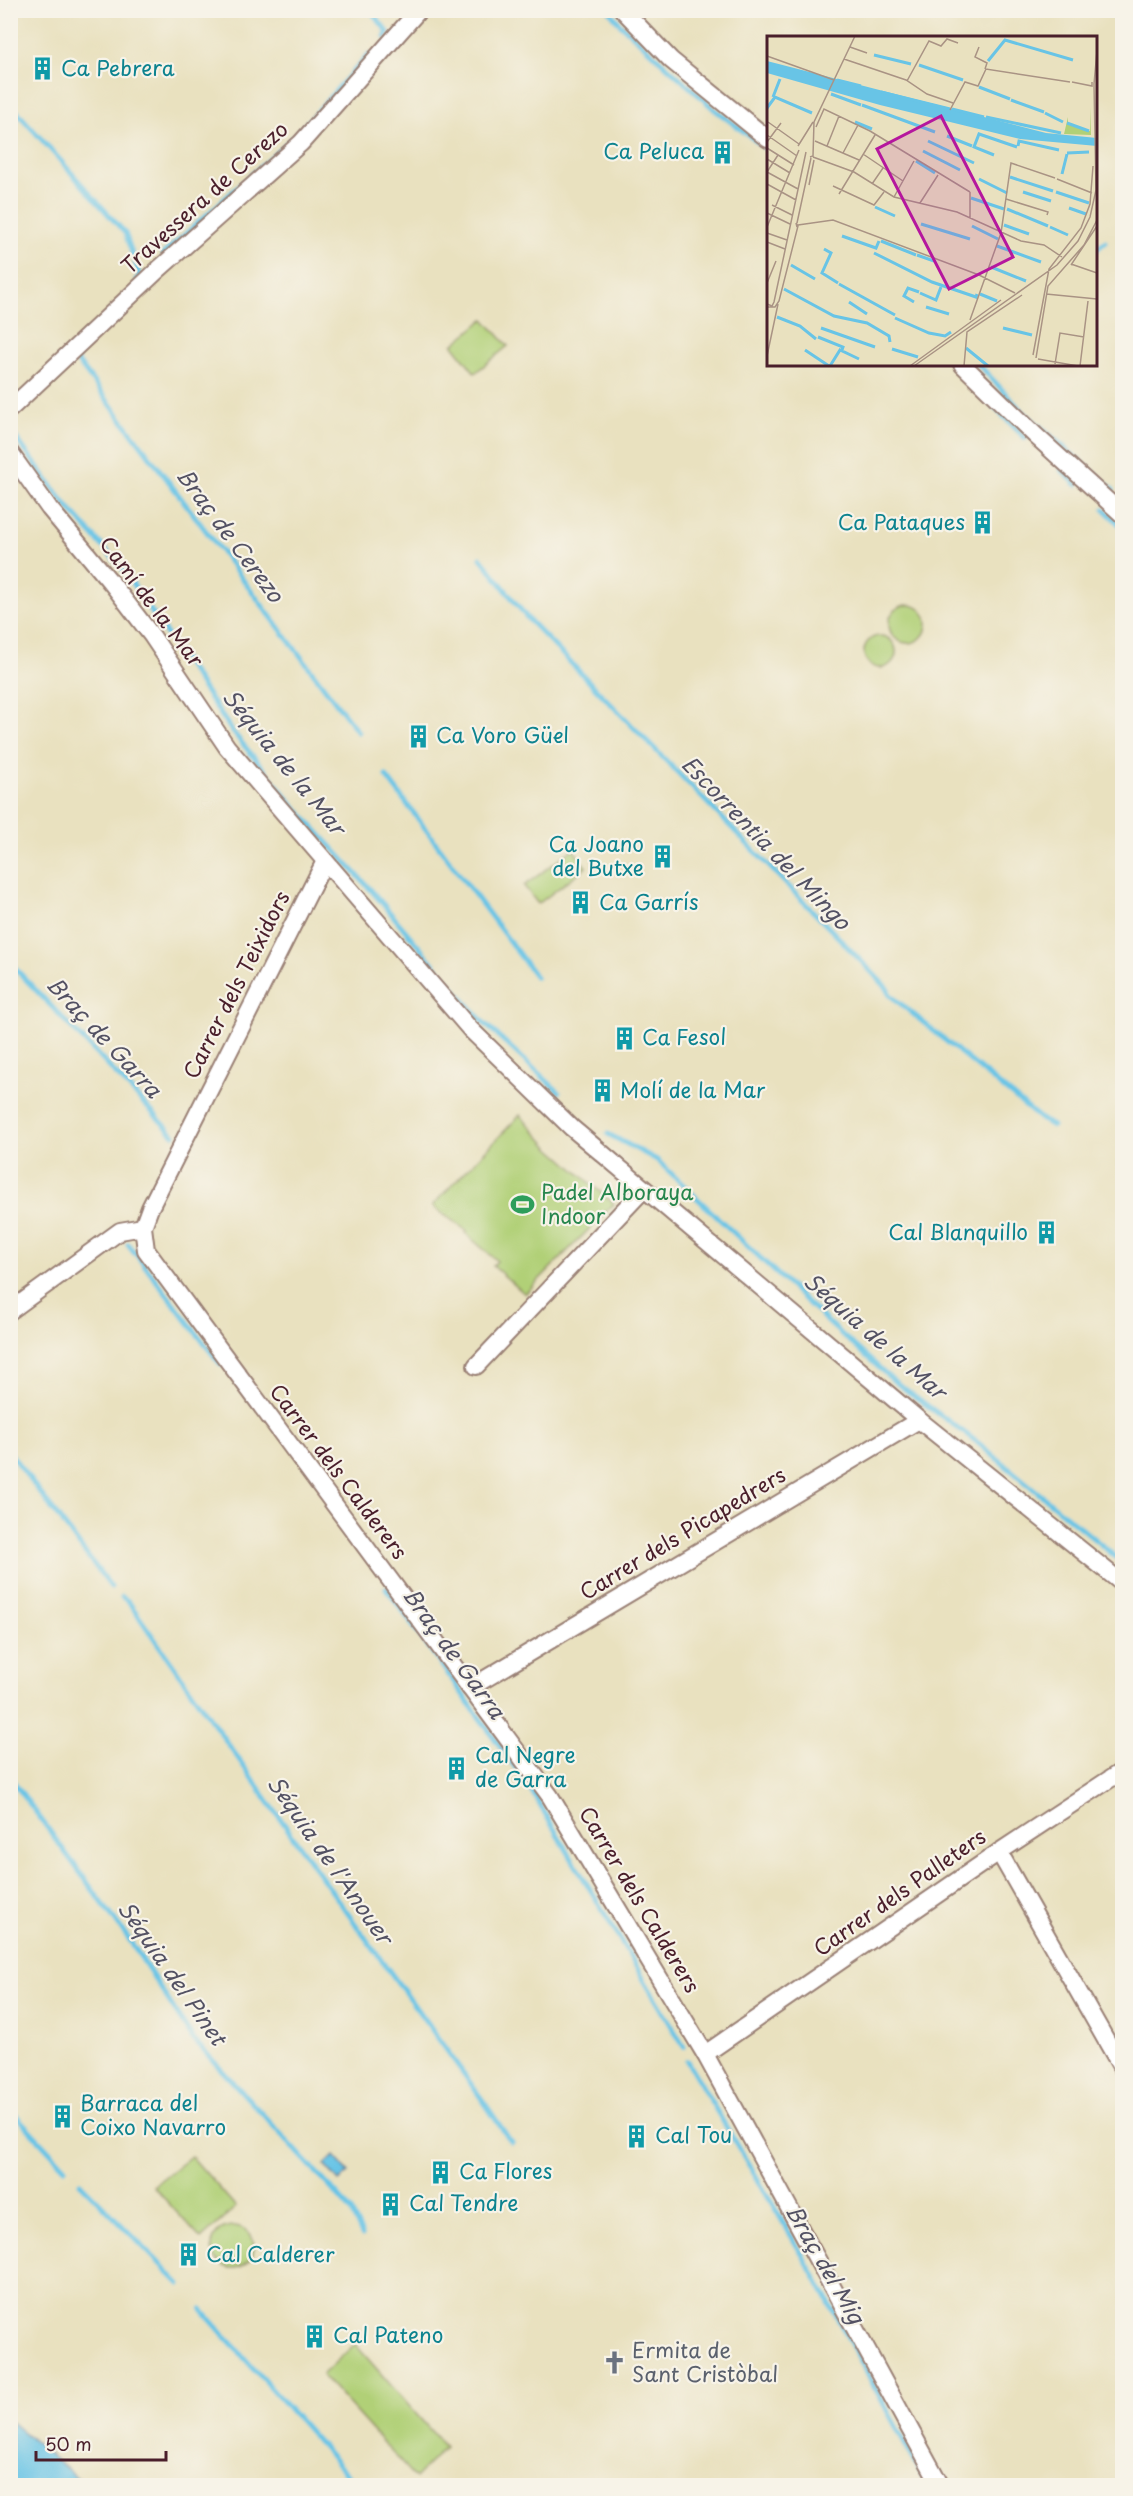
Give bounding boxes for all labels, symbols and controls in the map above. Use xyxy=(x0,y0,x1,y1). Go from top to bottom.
inset map xyxy=(767,36,1097,366)
place label: Ca Pebrera xyxy=(61,51,175,83)
building icon: Ca Pebrera xyxy=(30,56,56,82)
street label: Travessera de Cerezo xyxy=(113,113,294,280)
place label: Ca Peluca xyxy=(603,134,704,166)
building icon: Ca Peluca xyxy=(709,139,735,165)
water label: Braç de Cerezo xyxy=(170,460,294,610)
place label: Ca Pataques xyxy=(838,505,965,537)
building icon: Ca Pataques xyxy=(970,510,996,536)
street label: Camí de la Mar xyxy=(93,529,213,673)
water label: Séquia de la Mar xyxy=(216,681,356,843)
place label: Ca Voro Güel xyxy=(436,718,569,750)
building icon: Ca Voro Güel xyxy=(405,723,431,749)
water label: Escorrentia del Mingo xyxy=(675,748,860,937)
place label: Ca Joano del Butxe xyxy=(549,827,644,883)
building icon: Ca Joano del Butxe xyxy=(649,844,675,870)
street label: Carrer dels Teixidors xyxy=(174,885,297,1084)
place label: Ca Garrís xyxy=(599,885,698,917)
building icon: Ca Garrís xyxy=(568,890,594,916)
water label: Braç de Garra xyxy=(40,968,171,1105)
place label: Ca Fesol xyxy=(642,1020,726,1052)
building icon: Ca Fesol xyxy=(611,1025,637,1051)
place label: Molí de la Mar xyxy=(620,1073,766,1105)
building icon: Molí de la Mar xyxy=(589,1078,615,1104)
place label: Padel Alboraya Indoor xyxy=(541,1175,694,1231)
sports icon: Padel Alboraya Indoor xyxy=(510,1192,536,1218)
place label: Cal Blanquillo xyxy=(888,1215,1028,1247)
building icon: Cal Blanquillo xyxy=(1033,1220,1059,1246)
water label: Séquia de la Mar xyxy=(798,1264,957,1408)
street label: Carrer dels Calderers xyxy=(263,1376,416,1565)
street label: Carrer dels Picapedrers xyxy=(573,1458,791,1607)
water label: Braç de Garra xyxy=(396,1579,515,1726)
place label: Cal Negre de Garra xyxy=(475,1738,576,1794)
building icon: Cal Negre de Garra xyxy=(444,1755,470,1781)
water label: Séquia de l'Anouer xyxy=(261,1768,403,1952)
street label: Carrer dels Calderers xyxy=(572,1800,709,1998)
street label: Carrer dels Palleters xyxy=(806,1820,992,1963)
water label: Séquia del Pinet xyxy=(111,1893,237,2054)
place label: Barraca del Coixo Navarro xyxy=(80,2086,226,2142)
building icon: Barraca del Coixo Navarro xyxy=(49,2103,75,2129)
place label: Cal Tou xyxy=(655,2118,732,2150)
building icon: Cal Tou xyxy=(624,2123,650,2149)
place label: Ca Flores xyxy=(459,2154,552,2186)
building icon: Ca Flores xyxy=(428,2159,454,2185)
place label: Cal Tendre xyxy=(409,2186,518,2218)
building icon: Cal Tendre xyxy=(378,2191,404,2217)
water label: Braç del Mig xyxy=(779,2197,875,2330)
place label: Cal Calderer xyxy=(206,2237,335,2269)
building icon: Cal Calderer xyxy=(175,2242,201,2268)
place label: Cal Pateno xyxy=(333,2318,443,2350)
building icon: Cal Pateno xyxy=(302,2323,328,2349)
place label: Ermita de Sant Cristòbal xyxy=(632,2333,778,2389)
church icon: Ermita de Sant Cristòbal xyxy=(601,2350,627,2376)
scale bar xyxy=(36,2424,166,2462)
text: 50 m xyxy=(45,2430,92,2457)

